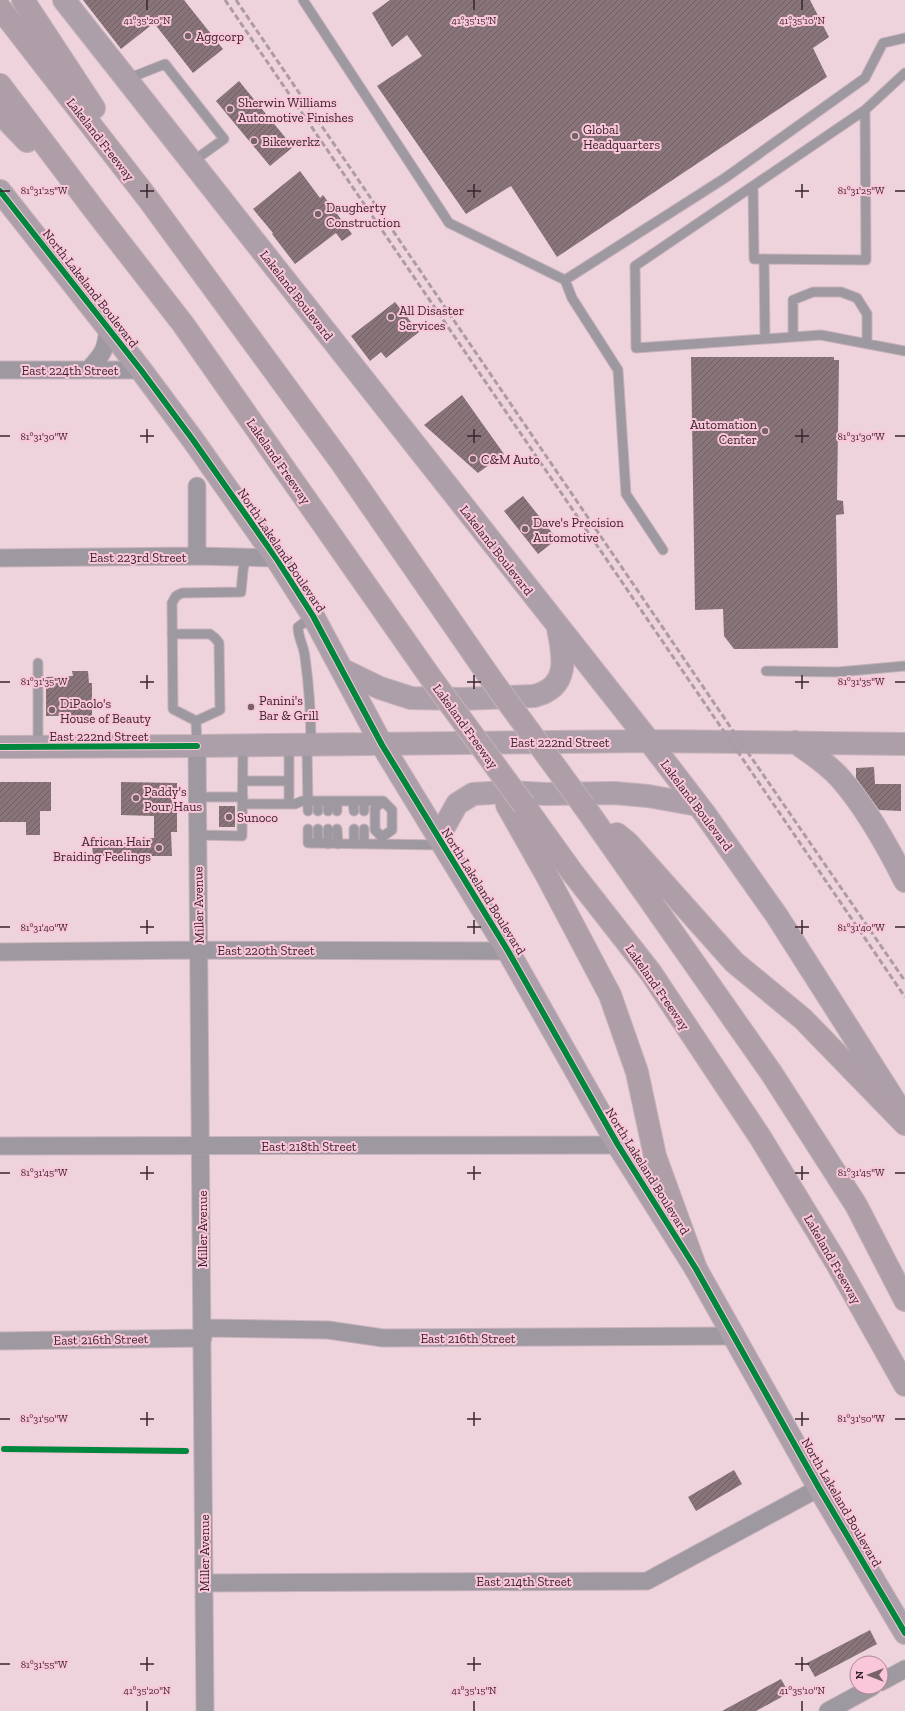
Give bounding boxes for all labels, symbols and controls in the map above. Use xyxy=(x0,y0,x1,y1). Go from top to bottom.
text: 41°35'20"N xyxy=(124,15,171,27)
text: 41°35'15"N xyxy=(452,15,497,27)
text: 41°35'10"N xyxy=(779,15,825,27)
place label: Aggcorp xyxy=(196,29,244,44)
marker: Aggcorp xyxy=(183,31,193,41)
street label: Lakeland Freeway xyxy=(64,95,138,184)
place label: Sherwin Williams Automotive Finishes xyxy=(238,95,354,125)
marker: Sherwin Williams Automotive Finishes xyxy=(225,104,235,114)
place label: Global Headquarters xyxy=(583,122,660,152)
marker: Global Headquarters xyxy=(570,131,580,141)
place label: Bikewerkz xyxy=(262,134,320,149)
marker: Bikewerkz xyxy=(249,136,259,146)
text: 81°31'25"W xyxy=(21,185,68,197)
text: 81°31'25"W xyxy=(838,185,885,197)
place label: Daugherty Construction xyxy=(326,200,401,230)
marker: Daugherty Construction xyxy=(313,209,323,219)
street label: North Lakeland Boulevard xyxy=(40,226,142,351)
street label: Lakeland Boulevard xyxy=(257,247,336,343)
place label: All Disaster Services xyxy=(399,303,464,333)
marker: All Disaster Services xyxy=(386,312,396,322)
street label: East 224th Street xyxy=(22,363,119,378)
street label: Lakeland Freeway xyxy=(244,416,314,507)
place label: Automation Center xyxy=(690,417,758,447)
marker: Automation Center xyxy=(760,426,770,436)
text: 81°31'30"W xyxy=(20,431,68,443)
text: 81°31'30"W xyxy=(837,431,885,443)
place label: C&M Auto xyxy=(481,452,540,467)
marker: C&M Auto xyxy=(468,454,478,464)
street label: North Lakeland Boulevard xyxy=(234,485,329,615)
street label: Lakeland Boulevard xyxy=(457,502,536,598)
place label: Dave's Precision Automotive xyxy=(533,515,624,545)
marker: Dave's Precision Automotive xyxy=(520,524,530,534)
street label: East 223rd Street xyxy=(90,550,187,565)
text: 81°31'35"W xyxy=(21,676,68,688)
text: 81°31'35"W xyxy=(838,676,885,688)
street label: Lakeland Freeway xyxy=(430,681,501,772)
place label: Panini's Bar & Grill xyxy=(259,693,319,723)
place label: DiPaolo's House of Beauty xyxy=(60,696,151,726)
marker: Panini's Bar & Grill xyxy=(246,702,256,712)
marker: DiPaolo's House of Beauty xyxy=(47,705,57,715)
street label: East 222nd Street xyxy=(49,729,149,744)
street label: East 222nd Street xyxy=(510,735,610,750)
street label: Lakeland Boulevard xyxy=(658,757,736,854)
place label: Paddy's Pour Haus xyxy=(144,784,203,814)
marker: Paddy's Pour Haus xyxy=(131,793,141,803)
place label: Sunoco xyxy=(237,810,278,825)
marker: Sunoco xyxy=(224,812,234,822)
street label: North Lakeland Boulevard xyxy=(438,825,529,957)
place label: African Hair Braiding Feelings xyxy=(53,834,151,864)
marker: African Hair Braiding Feelings xyxy=(154,843,164,853)
street label: Miller Avenue xyxy=(190,866,207,944)
text: 81°31'40"W xyxy=(20,922,68,934)
text: 81°31'40"W xyxy=(837,922,885,934)
street label: Lakeland Freeway xyxy=(623,942,693,1033)
street label: East 220th Street xyxy=(217,943,315,958)
street label: North Lakeland Boulevard xyxy=(602,1105,693,1237)
street label: East 218th Street xyxy=(261,1139,357,1154)
text: 81°31'45"W xyxy=(21,1167,68,1179)
text: 81°31'45"W xyxy=(838,1167,885,1179)
street label: Miller Avenue xyxy=(195,1190,210,1268)
street label: Lakeland Freeway xyxy=(801,1212,864,1307)
street label: East 216th Street xyxy=(53,1331,149,1348)
street label: East 216th Street xyxy=(420,1331,516,1346)
text: 81°31'50"W xyxy=(20,1413,68,1425)
text: 81°31'50"W xyxy=(837,1413,885,1425)
street label: North Lakeland Boulevard xyxy=(798,1435,885,1569)
street label: Miller Avenue xyxy=(197,1514,212,1592)
street label: East 214th Street xyxy=(476,1574,572,1589)
north arrow xyxy=(849,1655,889,1695)
text: 81°31'55"W xyxy=(21,1659,68,1671)
text: N xyxy=(853,1670,866,1679)
text: 41°35'20"N xyxy=(124,1685,171,1697)
text: 41°35'15"N xyxy=(452,1685,497,1697)
text: 41°35'10"N xyxy=(779,1685,825,1697)

